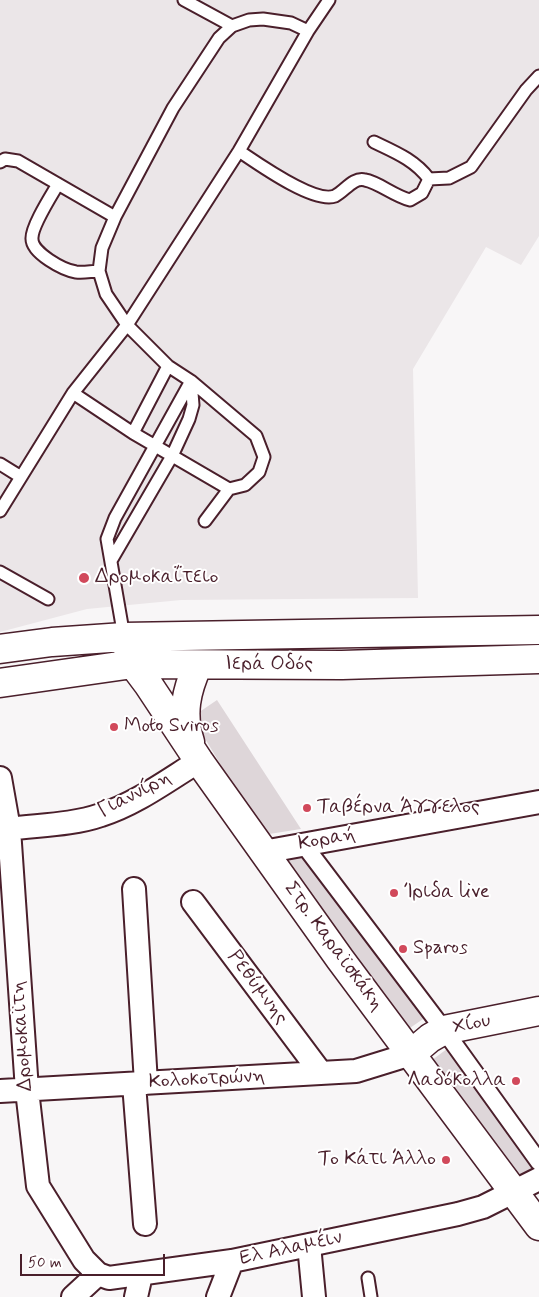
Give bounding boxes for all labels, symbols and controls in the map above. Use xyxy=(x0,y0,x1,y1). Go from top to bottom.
place label: Δρομοκαΐτειο xyxy=(95,566,218,590)
marker: Δρομοκαΐτειο xyxy=(77,571,91,585)
street label: Ιερά Οδός xyxy=(225,653,313,677)
place label: Moto Sviros xyxy=(124,715,219,739)
marker: Moto Sviros xyxy=(108,721,120,733)
street label: Γιαννίρη xyxy=(94,766,176,824)
place label: Ταβέρνα Άγγελος xyxy=(317,796,480,820)
marker: Ταβέρνα Άγγελος xyxy=(301,802,313,814)
street label: Κοραή xyxy=(296,823,358,857)
street label: Στρ. Καραϊσκάκη xyxy=(278,878,388,1016)
place label: Ίριδα live xyxy=(404,881,490,905)
marker: Ίριδα live xyxy=(388,887,400,899)
place label: Sparos xyxy=(413,937,468,961)
marker: Sparos xyxy=(397,943,409,955)
street label: Ρεθύμνης xyxy=(221,946,293,1030)
street label: Δρομοκαϊτη xyxy=(7,980,39,1092)
street label: Χίου xyxy=(451,1009,493,1041)
street label: Κολοκοτρώνη xyxy=(148,1065,266,1095)
place label: Λαδόκολλα xyxy=(407,1069,506,1093)
marker: Λαδόκολλα xyxy=(510,1075,522,1087)
place label: Το Κάτι Άλλο xyxy=(318,1148,436,1172)
marker: Το Κάτι Άλλο xyxy=(440,1154,452,1166)
street label: Ελ Αλαμέιν xyxy=(238,1226,344,1272)
scale bar xyxy=(22,1244,168,1276)
text: 50 m xyxy=(28,1253,62,1273)

